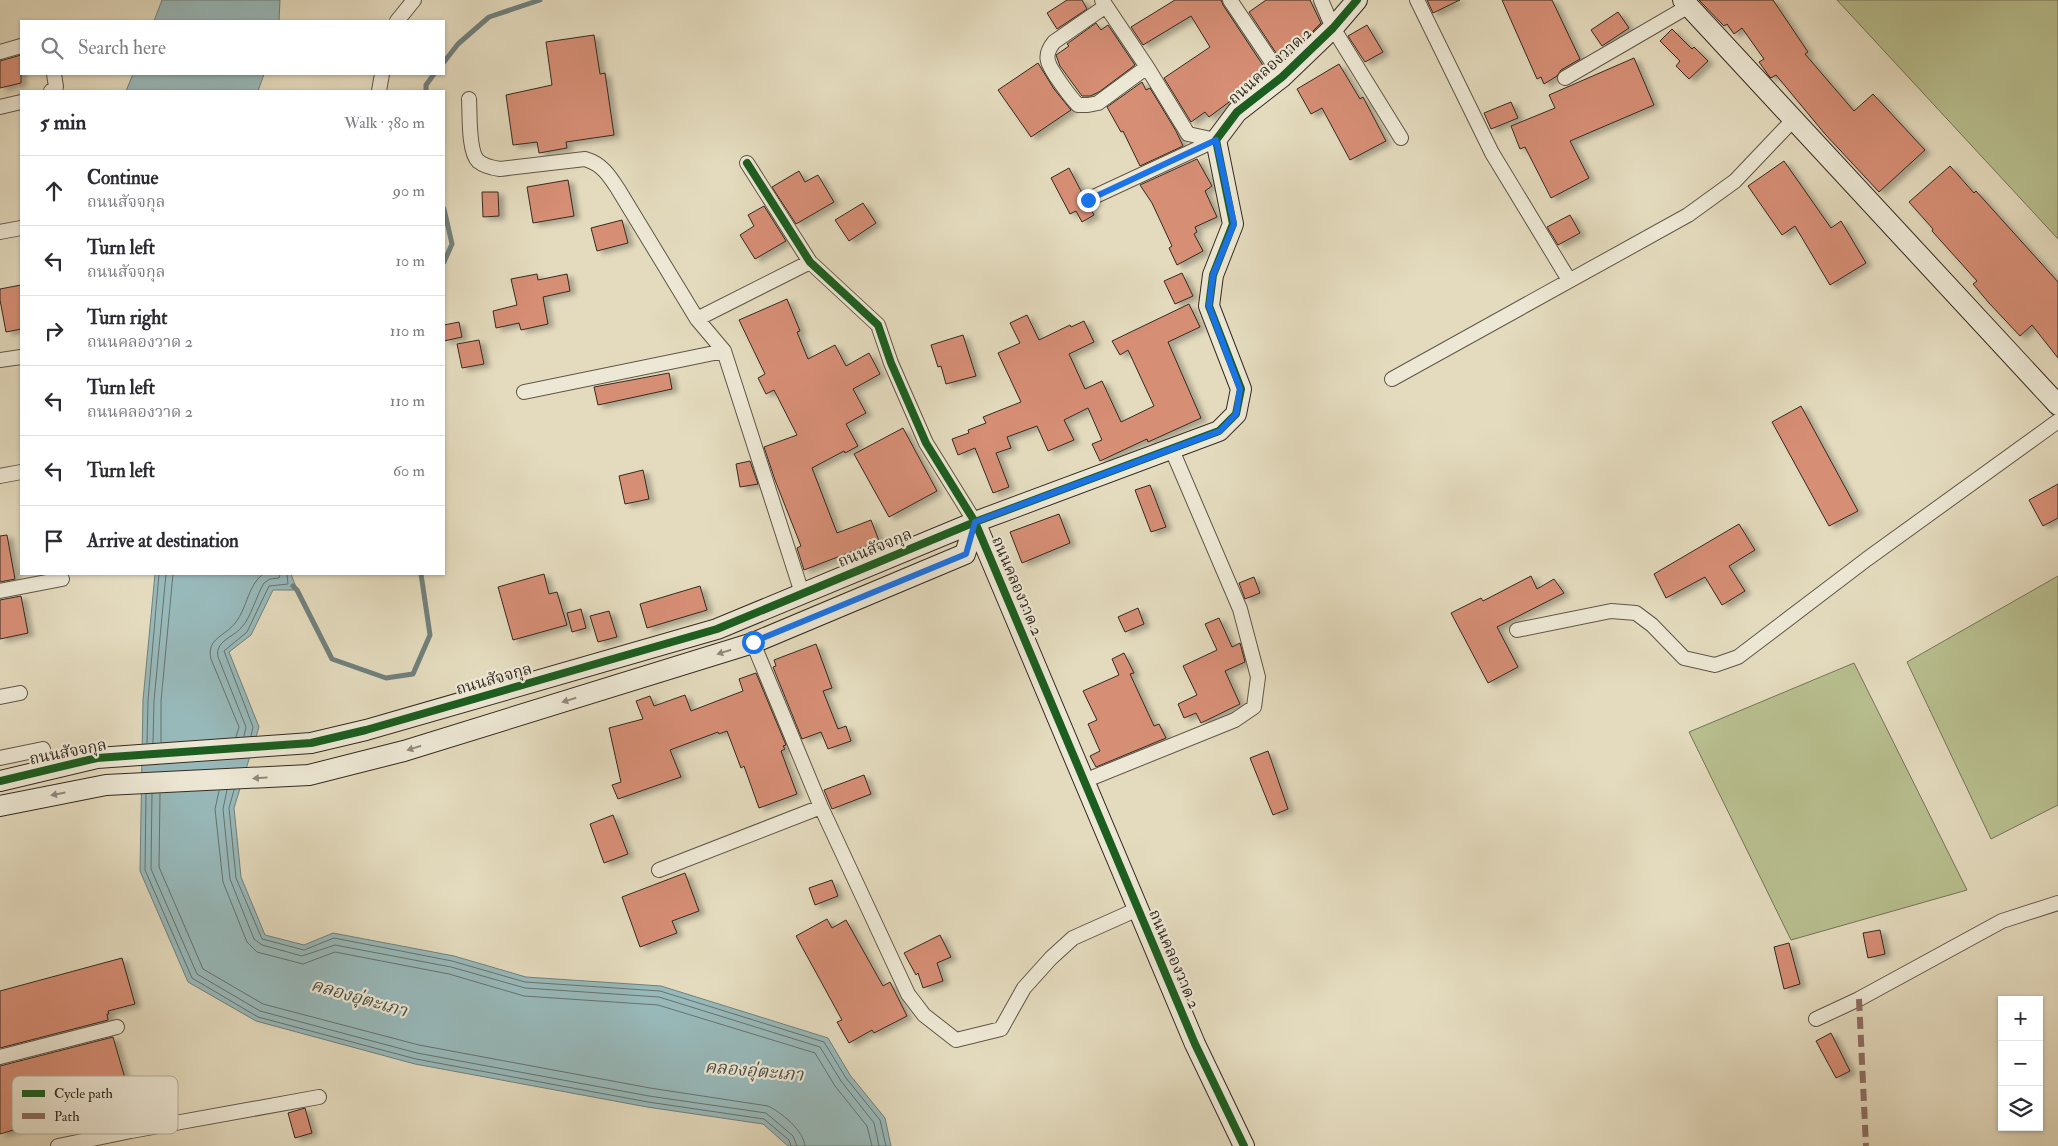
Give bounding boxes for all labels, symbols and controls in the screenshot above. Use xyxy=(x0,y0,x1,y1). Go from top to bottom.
search box xyxy=(20,20,445,75)
street label: ถนนคลองวาด 2 xyxy=(1224,23,1316,109)
icon: search xyxy=(38,34,66,62)
text: Search here xyxy=(78,36,166,60)
text: 5 min xyxy=(40,109,86,136)
text: Walk · 380 m xyxy=(344,113,425,133)
text: Continue xyxy=(87,166,158,190)
icon: ahead xyxy=(40,177,68,205)
text: 90 m xyxy=(393,181,425,201)
route end xyxy=(1077,189,1100,212)
text: ถนนสัจจกุล xyxy=(87,192,165,212)
text: Turn left xyxy=(87,236,155,260)
icon: left xyxy=(40,247,68,275)
text: 10 m xyxy=(395,251,425,271)
text: ถนนสัจจกุล xyxy=(87,262,165,282)
text: Turn right xyxy=(87,306,167,330)
icon: right xyxy=(40,317,68,345)
text: 110 m xyxy=(390,321,425,341)
text: ถนนคลองวาด 2 xyxy=(87,332,193,352)
text: Turn left xyxy=(87,376,155,400)
icon: left xyxy=(40,387,68,415)
text: 110 m xyxy=(390,391,425,411)
text: ถนนคลองวาด 2 xyxy=(87,402,193,422)
icon: left xyxy=(40,457,68,485)
text: Turn left xyxy=(87,459,155,483)
text: 60 m xyxy=(393,461,425,481)
street label: ถนนสัจจกุล xyxy=(835,524,915,573)
icon: arrive xyxy=(40,527,68,555)
text: Arrive at destination xyxy=(87,529,239,553)
street label: ถนนคลองวาด 2 xyxy=(987,533,1047,639)
route start xyxy=(742,631,765,654)
one-way arrow xyxy=(716,648,731,656)
street label: ถนนสัจจกุล xyxy=(454,659,535,700)
one-way arrow xyxy=(561,697,576,704)
street label: ถนนสัจจกุล xyxy=(28,735,109,770)
one-way arrow xyxy=(406,745,421,753)
one-way arrow xyxy=(252,774,268,782)
one-way arrow xyxy=(50,790,66,798)
street label: ถนนคลองวาด 2 xyxy=(1144,906,1204,1012)
water label: คลองอุ่ตะเภา xyxy=(308,973,411,1023)
map controls xyxy=(1998,996,2043,1131)
button: + xyxy=(1998,996,2043,1041)
button: − xyxy=(1998,1041,2043,1086)
water label: คลองอุ่ตะเภา xyxy=(704,1055,805,1087)
legend xyxy=(12,1076,178,1134)
text: Cycle path xyxy=(54,1085,114,1103)
button: layers xyxy=(1998,1086,2043,1131)
text: Path xyxy=(54,1108,80,1125)

